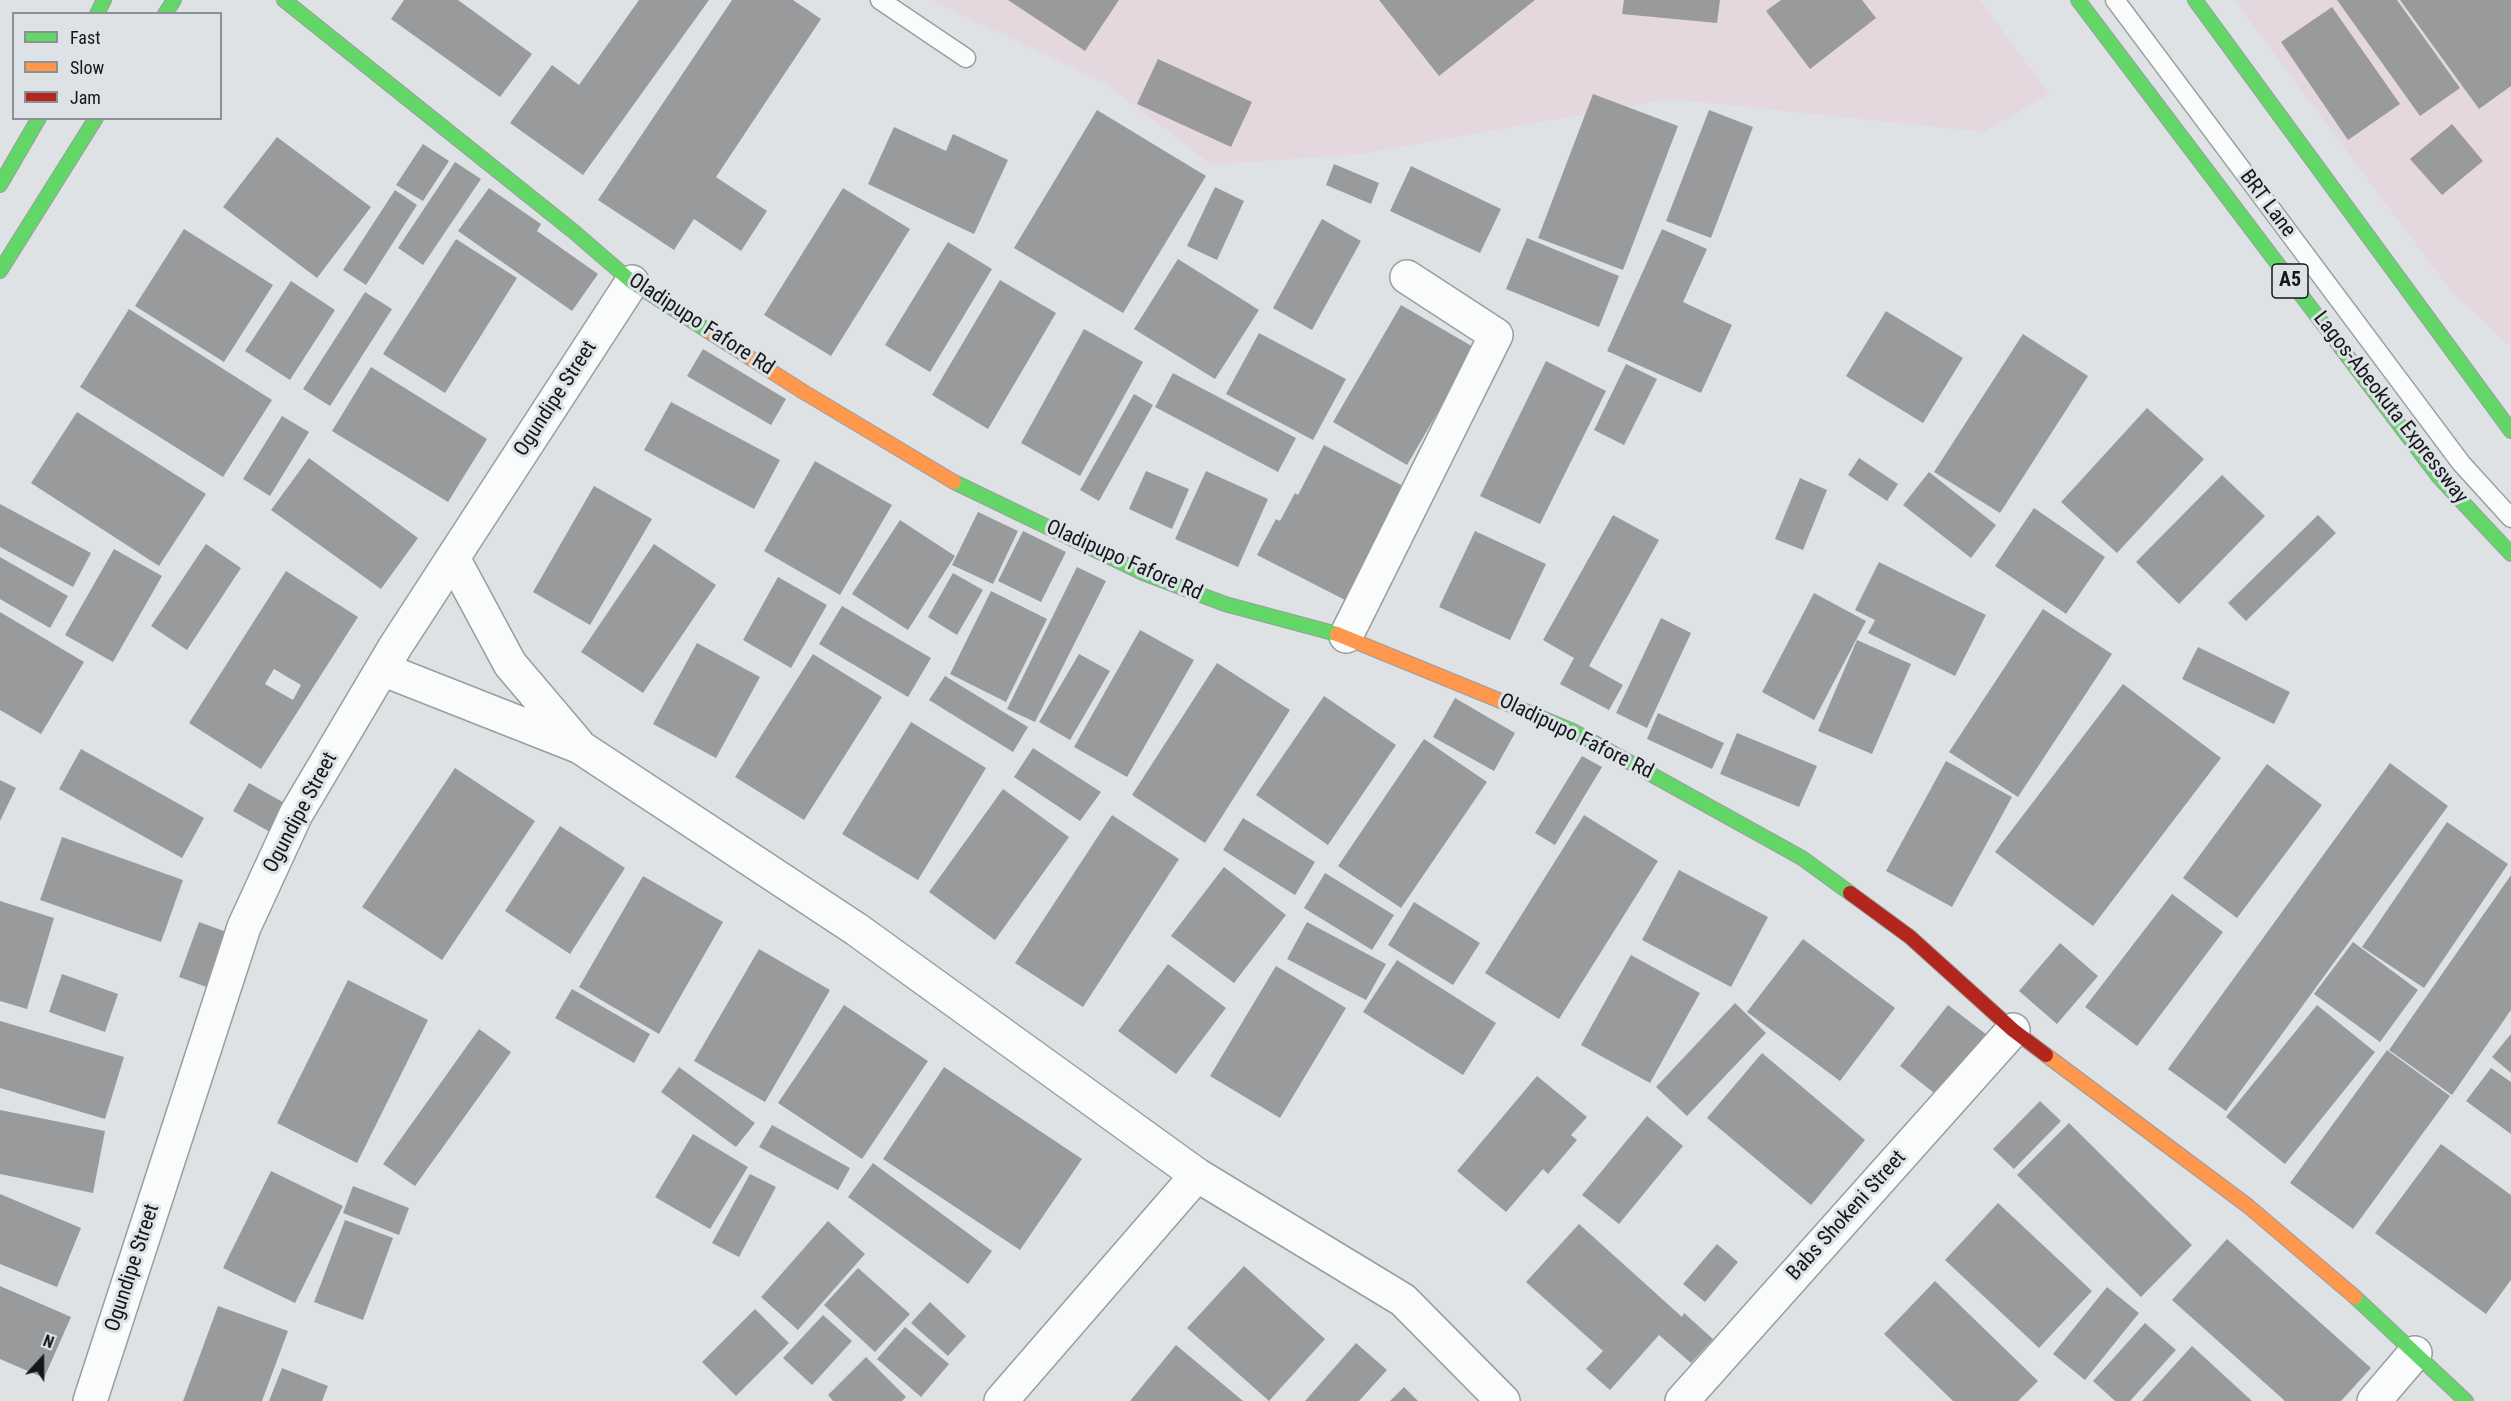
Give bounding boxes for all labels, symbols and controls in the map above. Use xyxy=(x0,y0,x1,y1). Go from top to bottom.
legend xyxy=(12,12,222,120)
text: Fast xyxy=(70,27,101,48)
text: Slow xyxy=(70,57,104,78)
text: Jam xyxy=(70,87,101,108)
street label: BRT Lane xyxy=(2234,165,2300,243)
road number: A5 xyxy=(2272,264,2308,298)
street label: Oladipupo Fafore Rd xyxy=(624,269,778,381)
street label: Lagos-Abeokuta Expressway xyxy=(2307,307,2473,509)
street label: Ogundipe Street xyxy=(509,336,603,462)
street label: Oladipupo Fafore Rd xyxy=(1042,515,1206,607)
street label: Oladipupo Fafore Rd xyxy=(1495,689,1657,785)
street label: Ogundipe Street xyxy=(259,748,343,878)
street label: Babs Shokeni Street xyxy=(1782,1146,1912,1286)
street label: Ogundipe Street xyxy=(101,1201,165,1335)
north arrow xyxy=(12,1329,72,1389)
text: N xyxy=(41,1331,57,1352)

